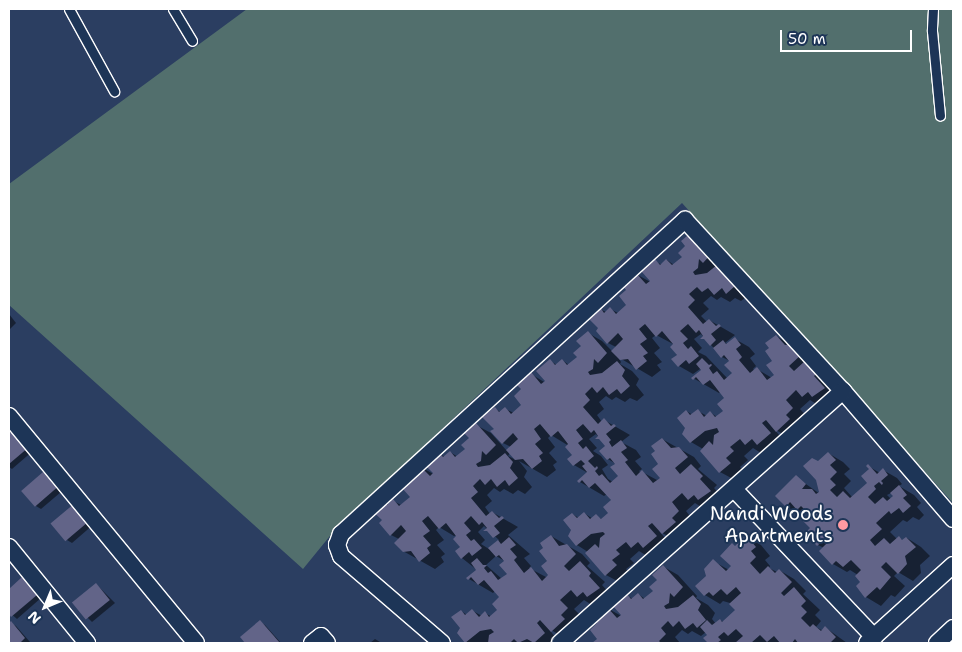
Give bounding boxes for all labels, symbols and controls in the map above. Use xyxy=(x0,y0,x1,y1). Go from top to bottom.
scale bar xyxy=(782,20,914,52)
text: 50 m xyxy=(788,29,826,49)
place label: Nandi Woods Apartments xyxy=(710,503,833,547)
marker: Nandi Woods Apartments xyxy=(837,519,849,531)
north arrow xyxy=(20,582,70,632)
text: N xyxy=(24,607,45,628)

